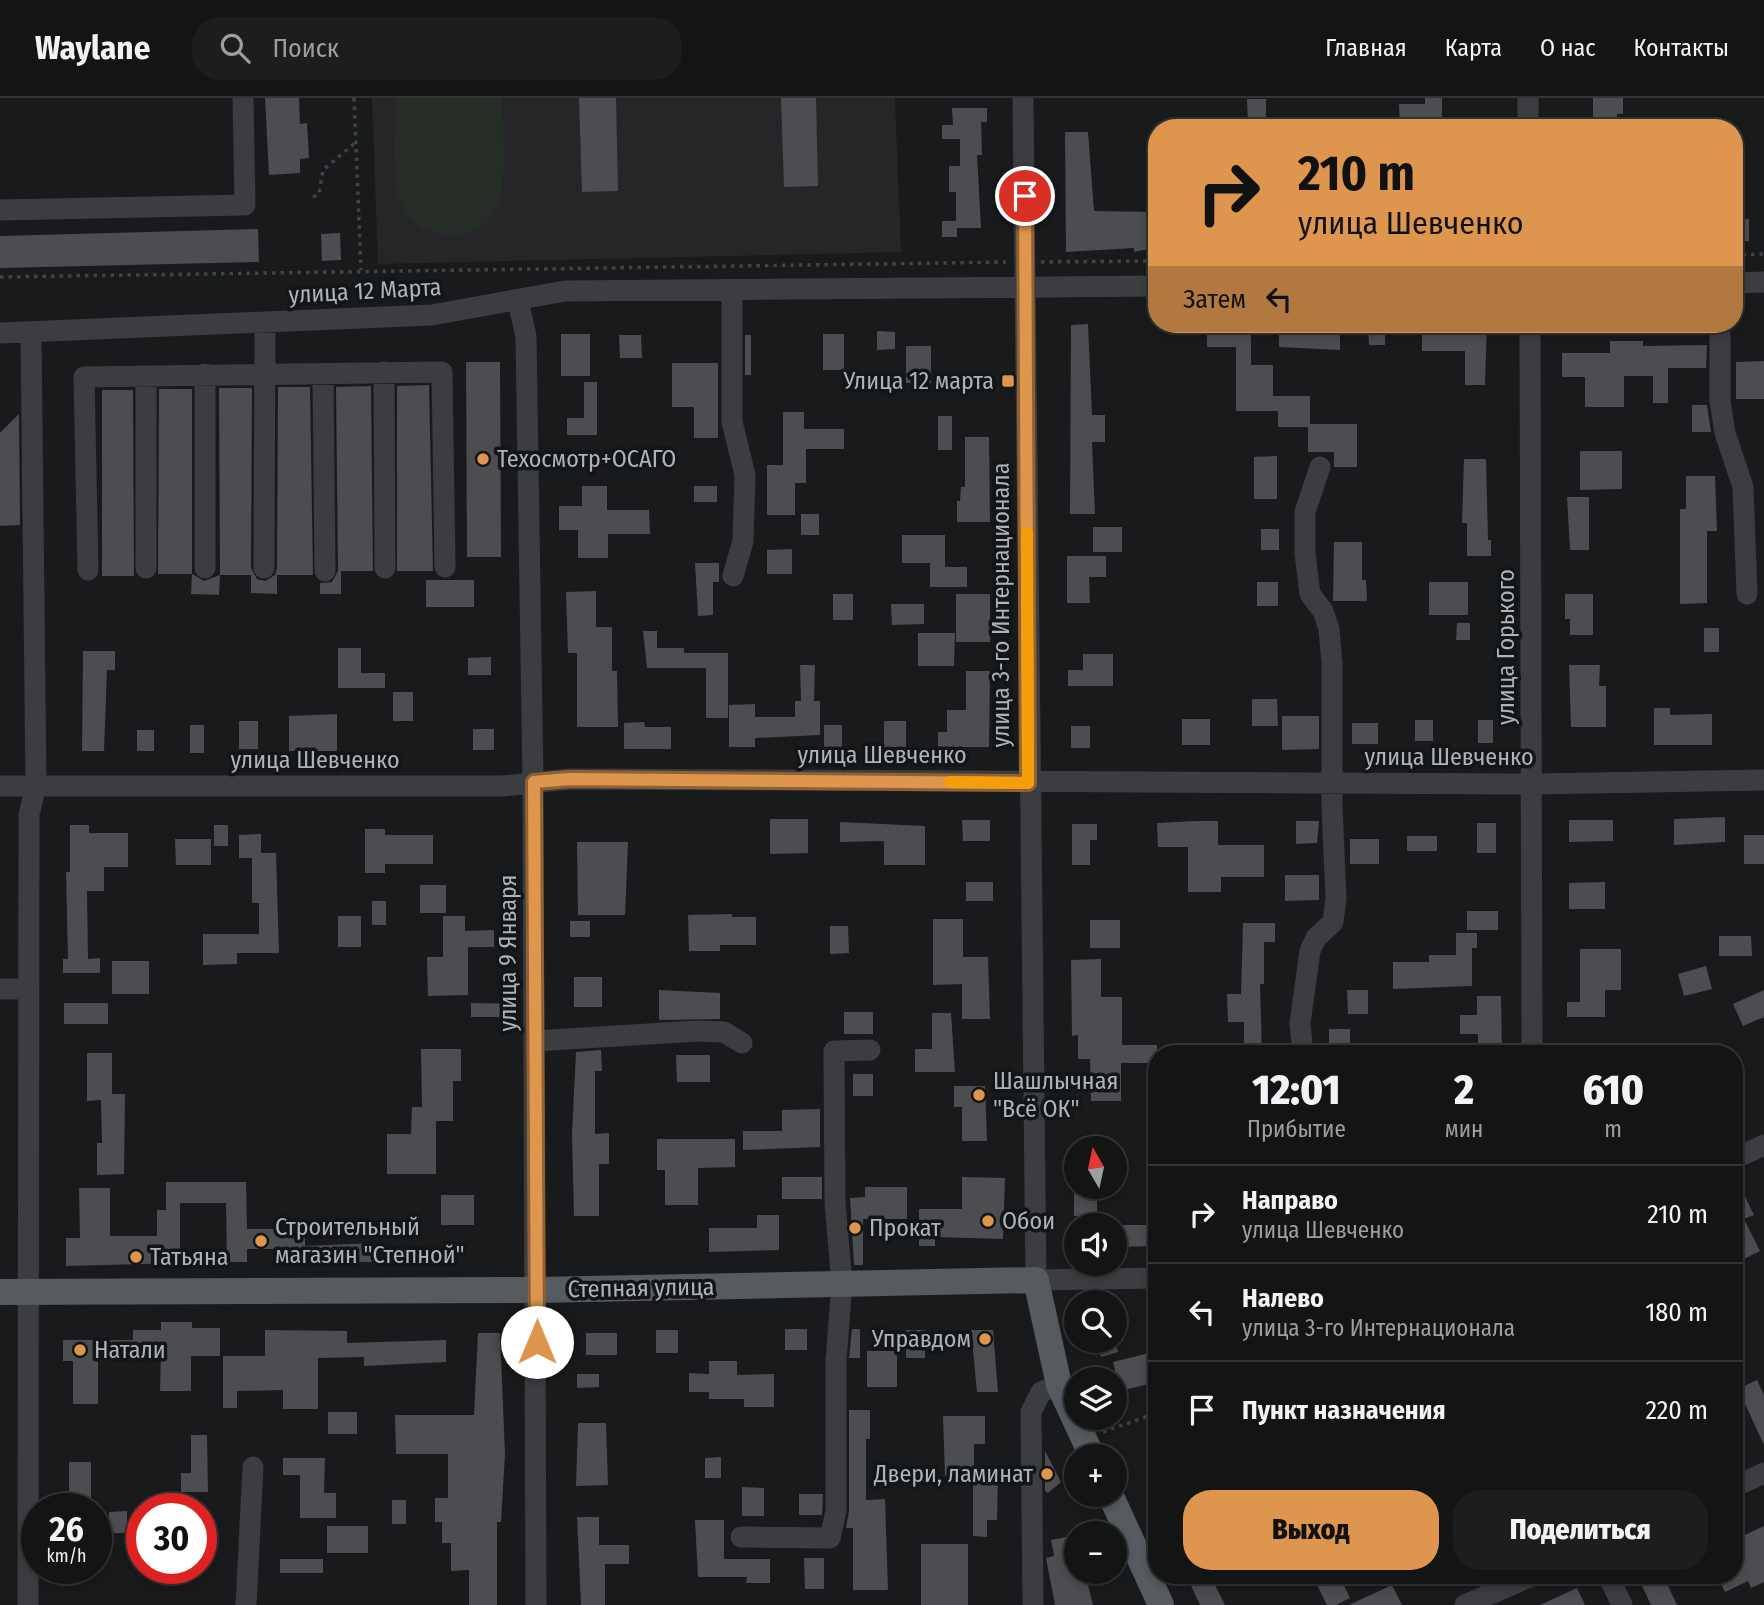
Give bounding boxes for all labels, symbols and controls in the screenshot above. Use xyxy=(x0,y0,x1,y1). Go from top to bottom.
search box xyxy=(192,17,682,80)
text: Waylane xyxy=(35,28,150,68)
icon: search xyxy=(216,29,254,67)
text: Поиск xyxy=(272,33,339,64)
text: Главная xyxy=(1325,34,1407,62)
text: Карта xyxy=(1445,34,1502,62)
text: О нас xyxy=(1540,34,1595,62)
text: Контакты xyxy=(1633,34,1729,62)
text: 210 m xyxy=(1298,144,1415,203)
icon: right xyxy=(1183,147,1274,238)
pin xyxy=(995,166,1055,226)
icon: arrive xyxy=(1006,177,1044,215)
text: улица Шевченко xyxy=(1298,204,1524,242)
street label: улица 12 Марта xyxy=(288,273,442,309)
icon: left xyxy=(1260,280,1298,318)
text: Затем xyxy=(1183,284,1246,315)
place label: Улица 12 марта xyxy=(842,367,994,395)
marker: Улица 12 марта xyxy=(1000,373,1016,389)
place label: Техосмотр+ОСАГО xyxy=(497,445,676,473)
marker: Техосмотр+ОСАГО xyxy=(475,451,491,467)
street label: улица 3-го Интернационала xyxy=(987,463,1015,747)
street label: улица Горького xyxy=(1492,569,1520,725)
street label: улица Шевченко xyxy=(797,741,967,769)
street label: улица Шевченко xyxy=(1364,743,1534,771)
street label: улица Шевченко xyxy=(230,746,400,774)
street label: улица 9 Января xyxy=(494,874,522,1032)
text: 12:01 xyxy=(1252,1065,1340,1115)
text: 2 xyxy=(1454,1065,1474,1115)
text: 610 xyxy=(1582,1065,1644,1115)
place label: Шашлычная "Всё ОК" xyxy=(993,1067,1118,1123)
marker: Шашлычная "Всё ОК" xyxy=(971,1087,987,1103)
text: Прибытие xyxy=(1247,1115,1346,1143)
text: мин xyxy=(1445,1115,1483,1143)
text: m xyxy=(1604,1115,1622,1143)
north arrow xyxy=(1064,1136,1127,1199)
map controls xyxy=(1064,1136,1127,1584)
text: Направо xyxy=(1242,1185,1338,1216)
icon: right xyxy=(1183,1195,1221,1233)
text: 210 m xyxy=(1647,1199,1708,1230)
place label: Обои xyxy=(1002,1207,1055,1235)
place label: Строительный магазин "Степной" xyxy=(275,1213,465,1269)
marker: Обои xyxy=(980,1213,996,1229)
button: sound xyxy=(1064,1213,1127,1276)
place label: Прокат xyxy=(869,1214,941,1242)
text: улица Шевченко xyxy=(1242,1216,1404,1244)
marker: Прокат xyxy=(847,1220,863,1236)
marker: Строительный магазин "Степной" xyxy=(253,1233,269,1249)
place label: Татьяна xyxy=(150,1243,228,1271)
marker: Татьяна xyxy=(128,1249,144,1265)
street label: Степная улица xyxy=(567,1273,715,1303)
text: Налево xyxy=(1242,1283,1324,1314)
button: search xyxy=(1064,1290,1127,1353)
icon: left xyxy=(1183,1293,1221,1331)
text: 180 m xyxy=(1645,1297,1708,1328)
position arrow xyxy=(500,1305,574,1379)
text: улица 3-го Интернационала xyxy=(1242,1314,1515,1342)
place label: Управдом xyxy=(871,1325,971,1353)
marker: Управдом xyxy=(977,1331,993,1347)
place label: Натали xyxy=(94,1336,166,1364)
marker: Натали xyxy=(72,1342,88,1358)
button: layers xyxy=(1064,1367,1127,1430)
icon: arrive xyxy=(1183,1391,1221,1429)
text: Пункт назначения xyxy=(1242,1395,1446,1426)
text: 220 m xyxy=(1645,1395,1708,1426)
button: + xyxy=(1064,1444,1127,1507)
place label: Двери, ламинат xyxy=(873,1460,1033,1488)
marker: Двери, ламинат xyxy=(1039,1466,1055,1482)
button: Выход xyxy=(1183,1490,1439,1570)
button: Поделиться xyxy=(1453,1490,1708,1570)
speed limit sign: 30 xyxy=(126,1493,217,1584)
text: 26 xyxy=(49,1508,84,1550)
button: − xyxy=(1064,1521,1127,1584)
text: km/h xyxy=(46,1545,87,1567)

